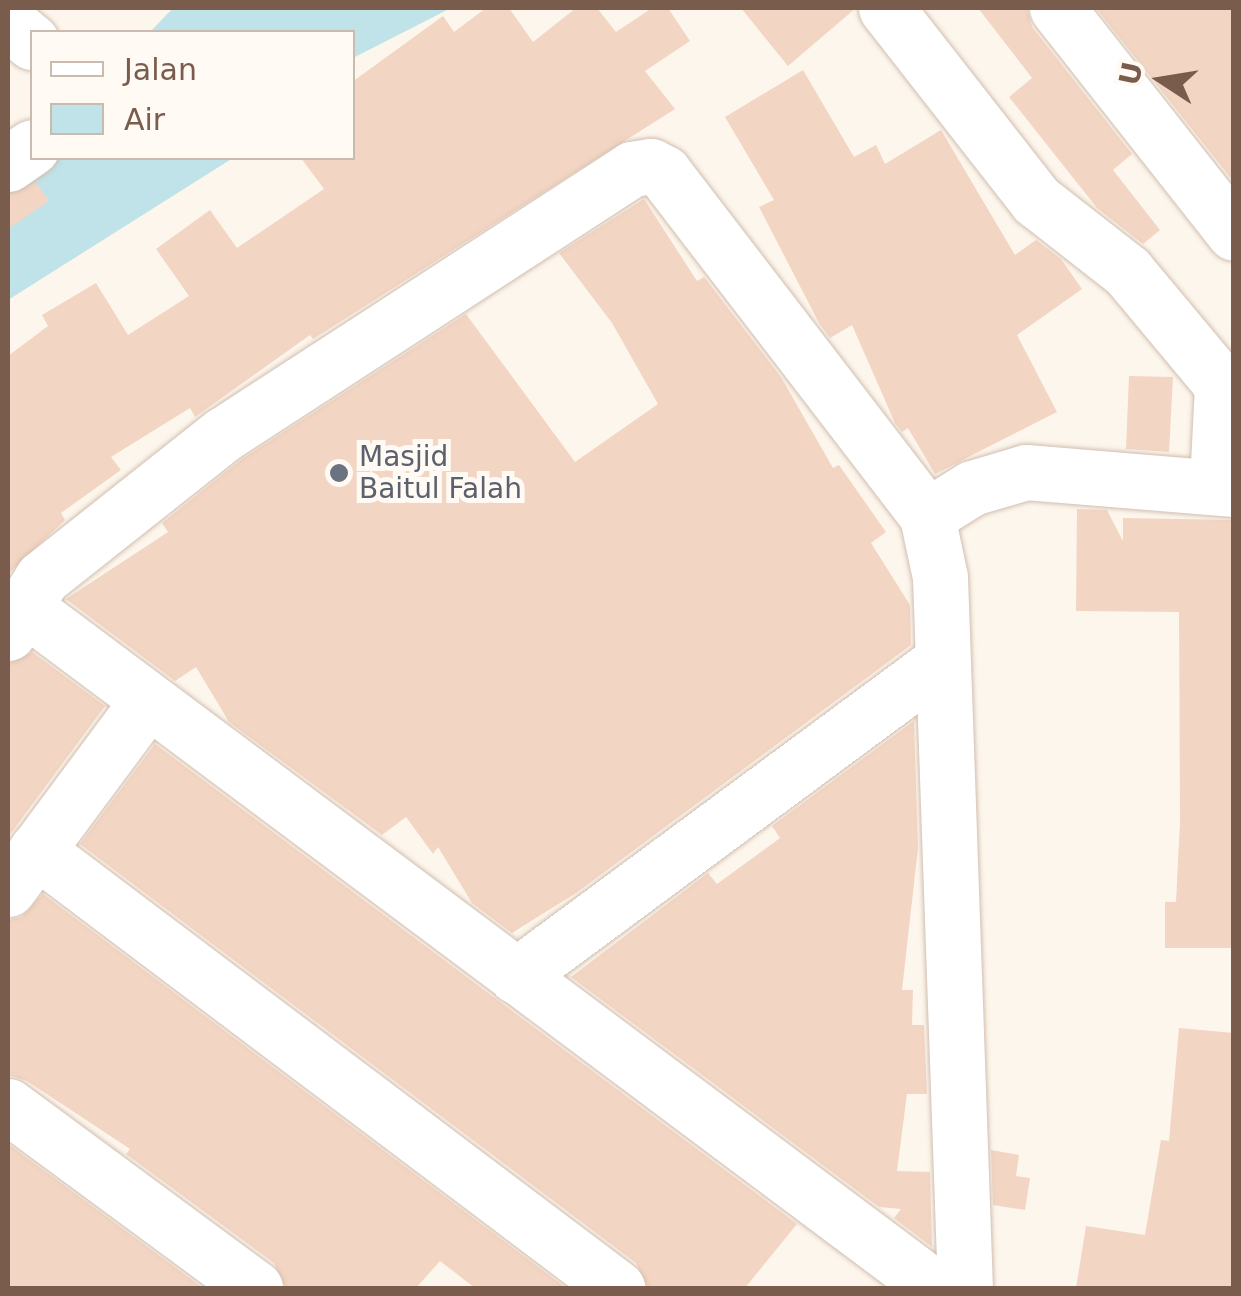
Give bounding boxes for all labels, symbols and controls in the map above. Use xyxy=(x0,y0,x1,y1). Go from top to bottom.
legend xyxy=(30,30,355,160)
north arrow xyxy=(1111,30,1211,130)
text: Jalan xyxy=(124,52,197,87)
text: U xyxy=(1113,59,1150,88)
text: Air xyxy=(124,102,165,137)
place label: Masjid Baitul Falah xyxy=(359,440,522,506)
marker: Masjid Baitul Falah xyxy=(328,462,350,484)

